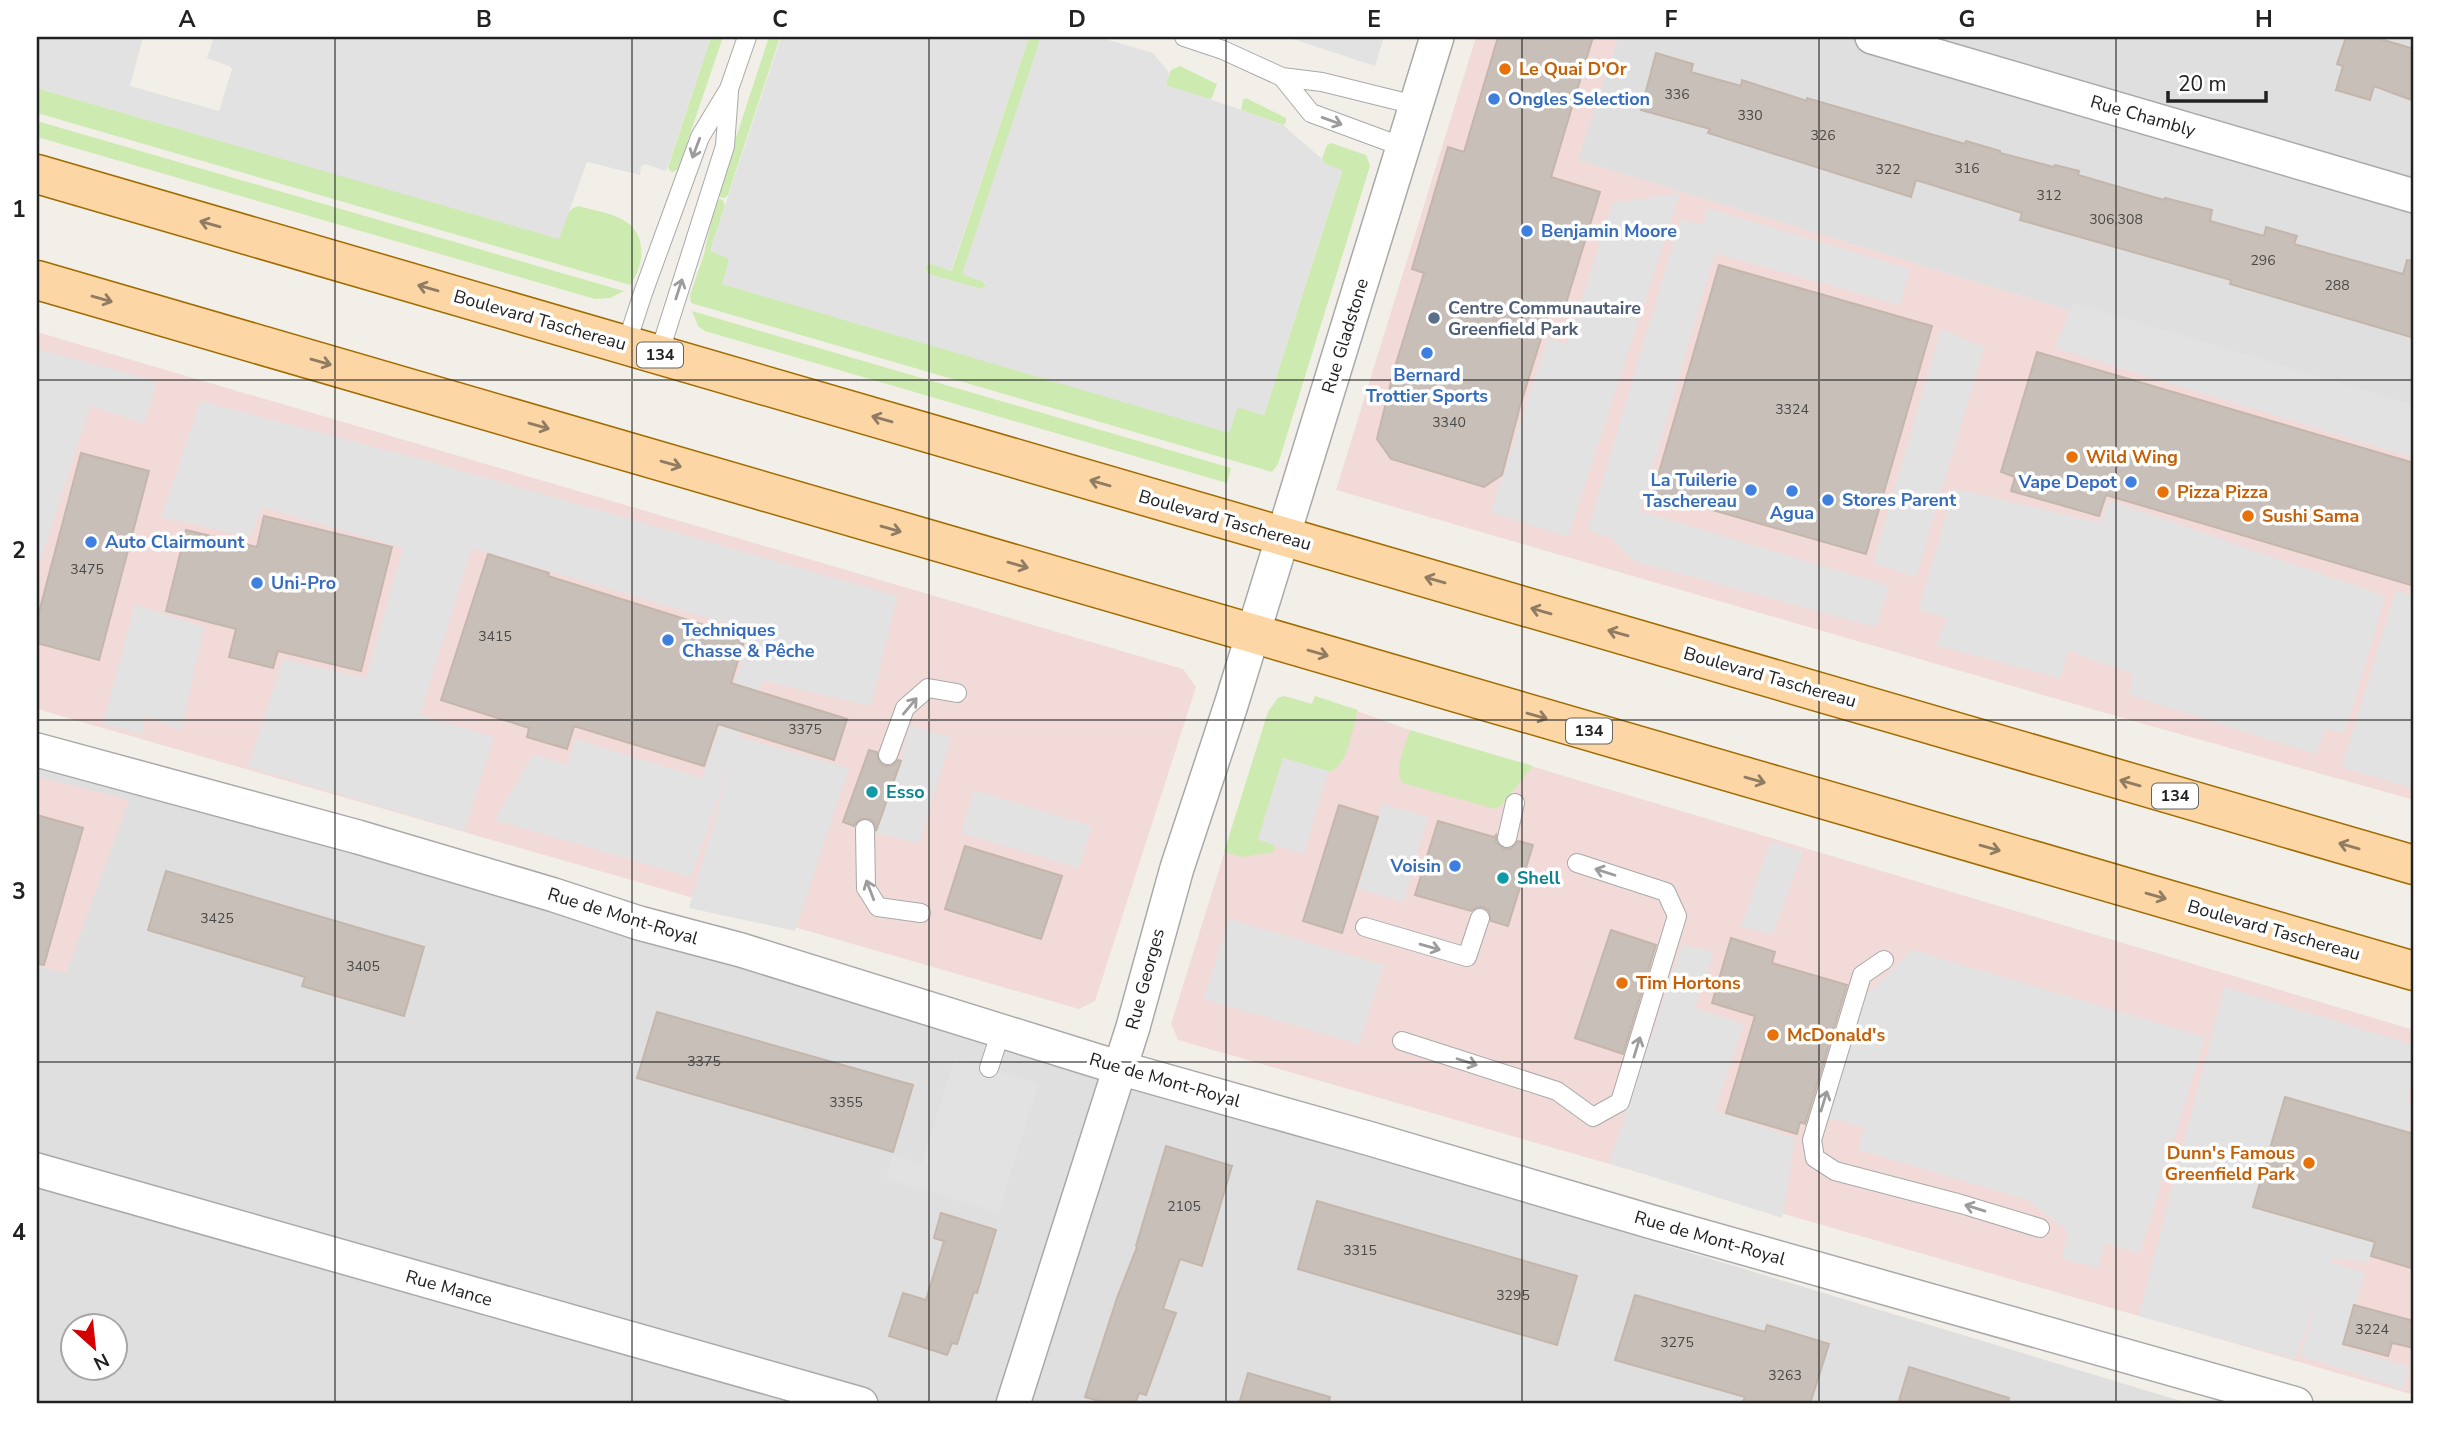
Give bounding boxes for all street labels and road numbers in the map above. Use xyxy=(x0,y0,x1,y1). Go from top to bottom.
street label: Rue Chambly xyxy=(2088,90,2199,143)
street label: Rue Gladstone xyxy=(1316,275,1374,397)
street label: Boulevard Taschereau xyxy=(451,284,629,356)
road number: 134 xyxy=(637,342,683,368)
street label: Boulevard Taschereau xyxy=(1136,484,1314,556)
street label: Boulevard Taschereau xyxy=(1681,641,1859,713)
road number: 134 xyxy=(1566,718,1612,744)
road number: 134 xyxy=(2152,783,2198,808)
street label: Rue de Mont-Royal xyxy=(545,882,702,950)
street label: Boulevard Taschereau xyxy=(2185,894,2363,966)
street label: Rue Georges xyxy=(1120,926,1170,1032)
street label: Rue de Mont-Royal xyxy=(1087,1047,1244,1113)
street label: Rue de Mont-Royal xyxy=(1632,1205,1789,1271)
street label: Rue Mance xyxy=(403,1264,495,1312)

